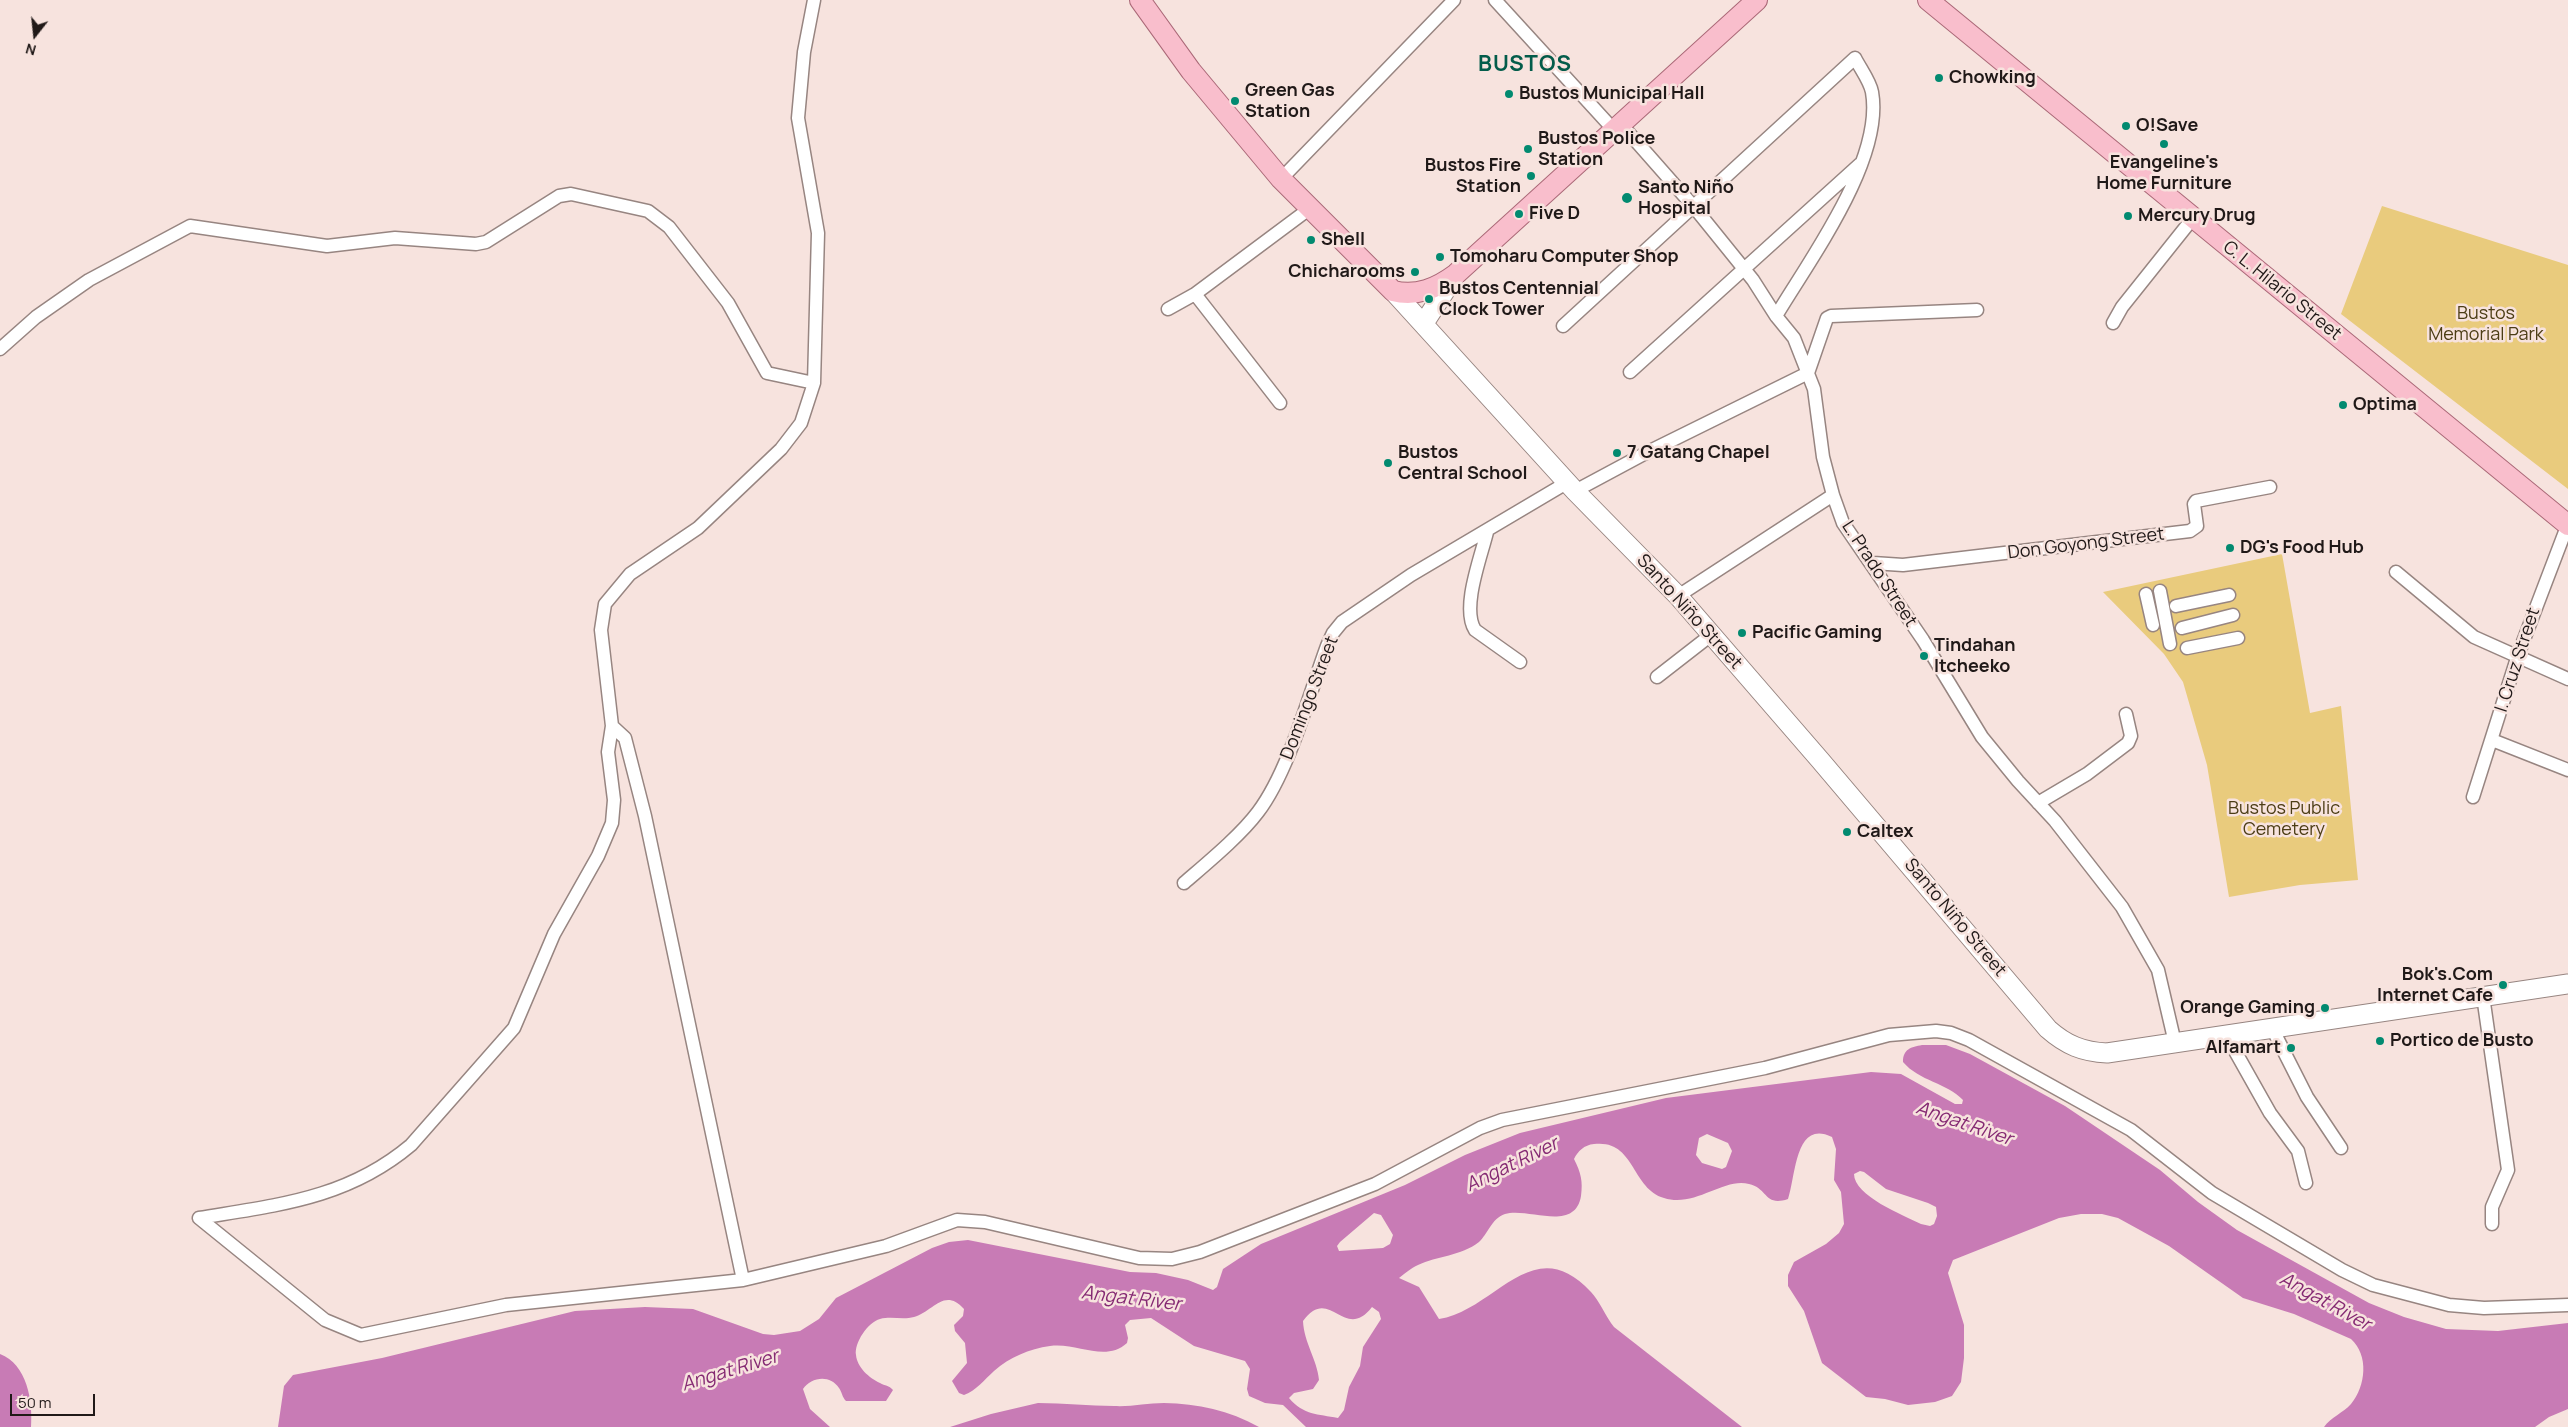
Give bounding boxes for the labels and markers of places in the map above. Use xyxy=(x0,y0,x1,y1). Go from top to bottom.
place label: Chowking xyxy=(1949,67,2036,89)
marker: Chowking xyxy=(1933,72,1945,84)
place label: Green Gas Station xyxy=(1245,80,1335,122)
place label: Bustos Municipal Hall xyxy=(1519,83,1705,105)
marker: Bustos Municipal Hall xyxy=(1503,88,1515,100)
marker: Green Gas Station xyxy=(1229,95,1241,107)
place label: O!Save xyxy=(2136,115,2198,137)
marker: O!Save xyxy=(2120,120,2132,132)
place label: Bustos Police Station xyxy=(1538,128,1655,170)
marker: Evangeline's Home Furniture xyxy=(2158,138,2170,150)
marker: Bustos Police Station xyxy=(1522,143,1534,155)
place label: Evangeline's Home Furniture xyxy=(2096,152,2232,194)
place label: Bustos Fire Station xyxy=(1425,155,1521,198)
marker: Bustos Fire Station xyxy=(1525,170,1537,182)
place label: Santo Niño Hospital xyxy=(1638,177,1734,220)
marker: Santo Niño Hospital xyxy=(1620,191,1634,205)
place label: Five D xyxy=(1529,203,1580,225)
place label: Mercury Drug xyxy=(2138,205,2256,227)
marker: Five D xyxy=(1513,208,1525,220)
marker: Mercury Drug xyxy=(2122,210,2134,222)
place label: Shell xyxy=(1321,229,1365,251)
marker: Shell xyxy=(1305,234,1317,246)
place label: Tomoharu Computer Shop xyxy=(1450,246,1679,268)
marker: Tomoharu Computer Shop xyxy=(1434,251,1446,263)
place label: Chicharooms xyxy=(1288,261,1405,283)
marker: Chicharooms xyxy=(1409,266,1421,278)
place label: Bustos Centennial Clock Tower xyxy=(1439,278,1599,320)
marker: Bustos Centennial Clock Tower xyxy=(1423,293,1435,305)
place label: Optima xyxy=(2353,394,2417,416)
marker: Optima xyxy=(2337,399,2349,411)
place label: Bustos Central School xyxy=(1398,442,1528,484)
place label: 7 Gatang Chapel xyxy=(1627,442,1770,464)
marker: 7 Gatang Chapel xyxy=(1611,447,1623,459)
marker: Bustos Central School xyxy=(1382,457,1394,469)
place label: DG's Food Hub xyxy=(2240,537,2364,559)
marker: DG's Food Hub xyxy=(2224,542,2236,554)
place label: Pacific Gaming xyxy=(1752,622,1882,644)
marker: Pacific Gaming xyxy=(1736,627,1748,639)
place label: Tindahan Itcheeko xyxy=(1934,635,2015,678)
marker: Tindahan Itcheeko xyxy=(1918,650,1930,662)
place label: Caltex xyxy=(1857,821,1913,843)
marker: Caltex xyxy=(1841,826,1853,838)
place label: Bok's.Com Internet Cafe xyxy=(2377,964,2493,1006)
marker: Bok's.Com Internet Cafe xyxy=(2497,979,2509,991)
place label: Orange Gaming xyxy=(2180,997,2315,1019)
marker: Orange Gaming xyxy=(2319,1002,2331,1014)
place label: Portico de Busto xyxy=(2390,1030,2534,1052)
marker: Portico de Busto xyxy=(2374,1035,2386,1047)
place label: Alfamart xyxy=(2205,1037,2281,1059)
marker: Alfamart xyxy=(2285,1042,2297,1054)

